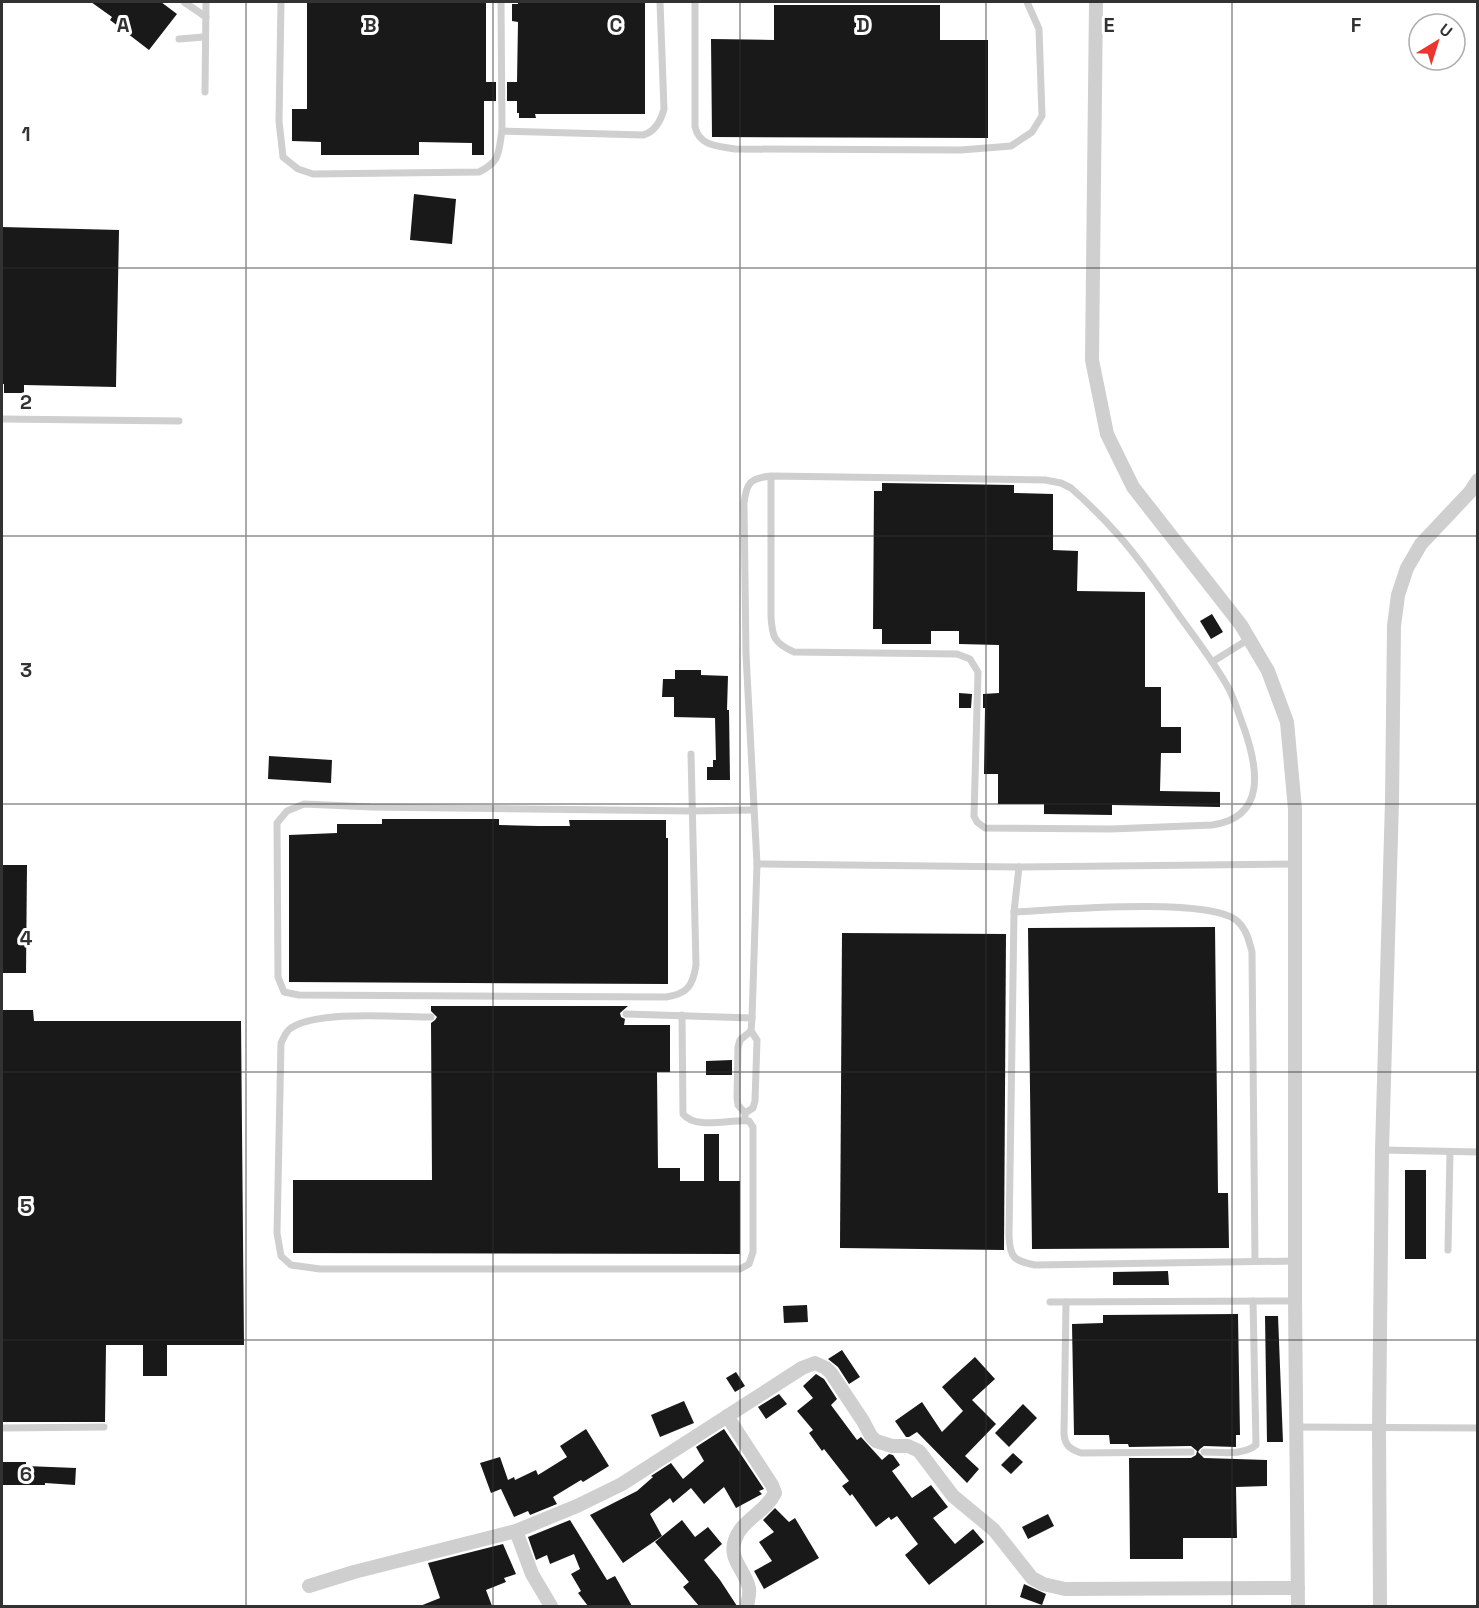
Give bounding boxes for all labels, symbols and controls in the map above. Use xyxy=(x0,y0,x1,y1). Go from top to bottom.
text: A xyxy=(117,12,130,38)
text: B xyxy=(363,12,377,38)
text: C xyxy=(610,12,623,38)
text: D xyxy=(856,12,870,38)
text: E xyxy=(1103,12,1115,38)
text: F xyxy=(1351,12,1362,38)
north arrow xyxy=(1407,12,1467,72)
text: U xyxy=(1435,19,1457,42)
text: 1 xyxy=(21,121,31,147)
text: 2 xyxy=(20,389,32,415)
text: 3 xyxy=(20,657,32,683)
text: 4 xyxy=(20,925,33,951)
text: 5 xyxy=(20,1193,32,1219)
text: 6 xyxy=(20,1461,32,1487)

